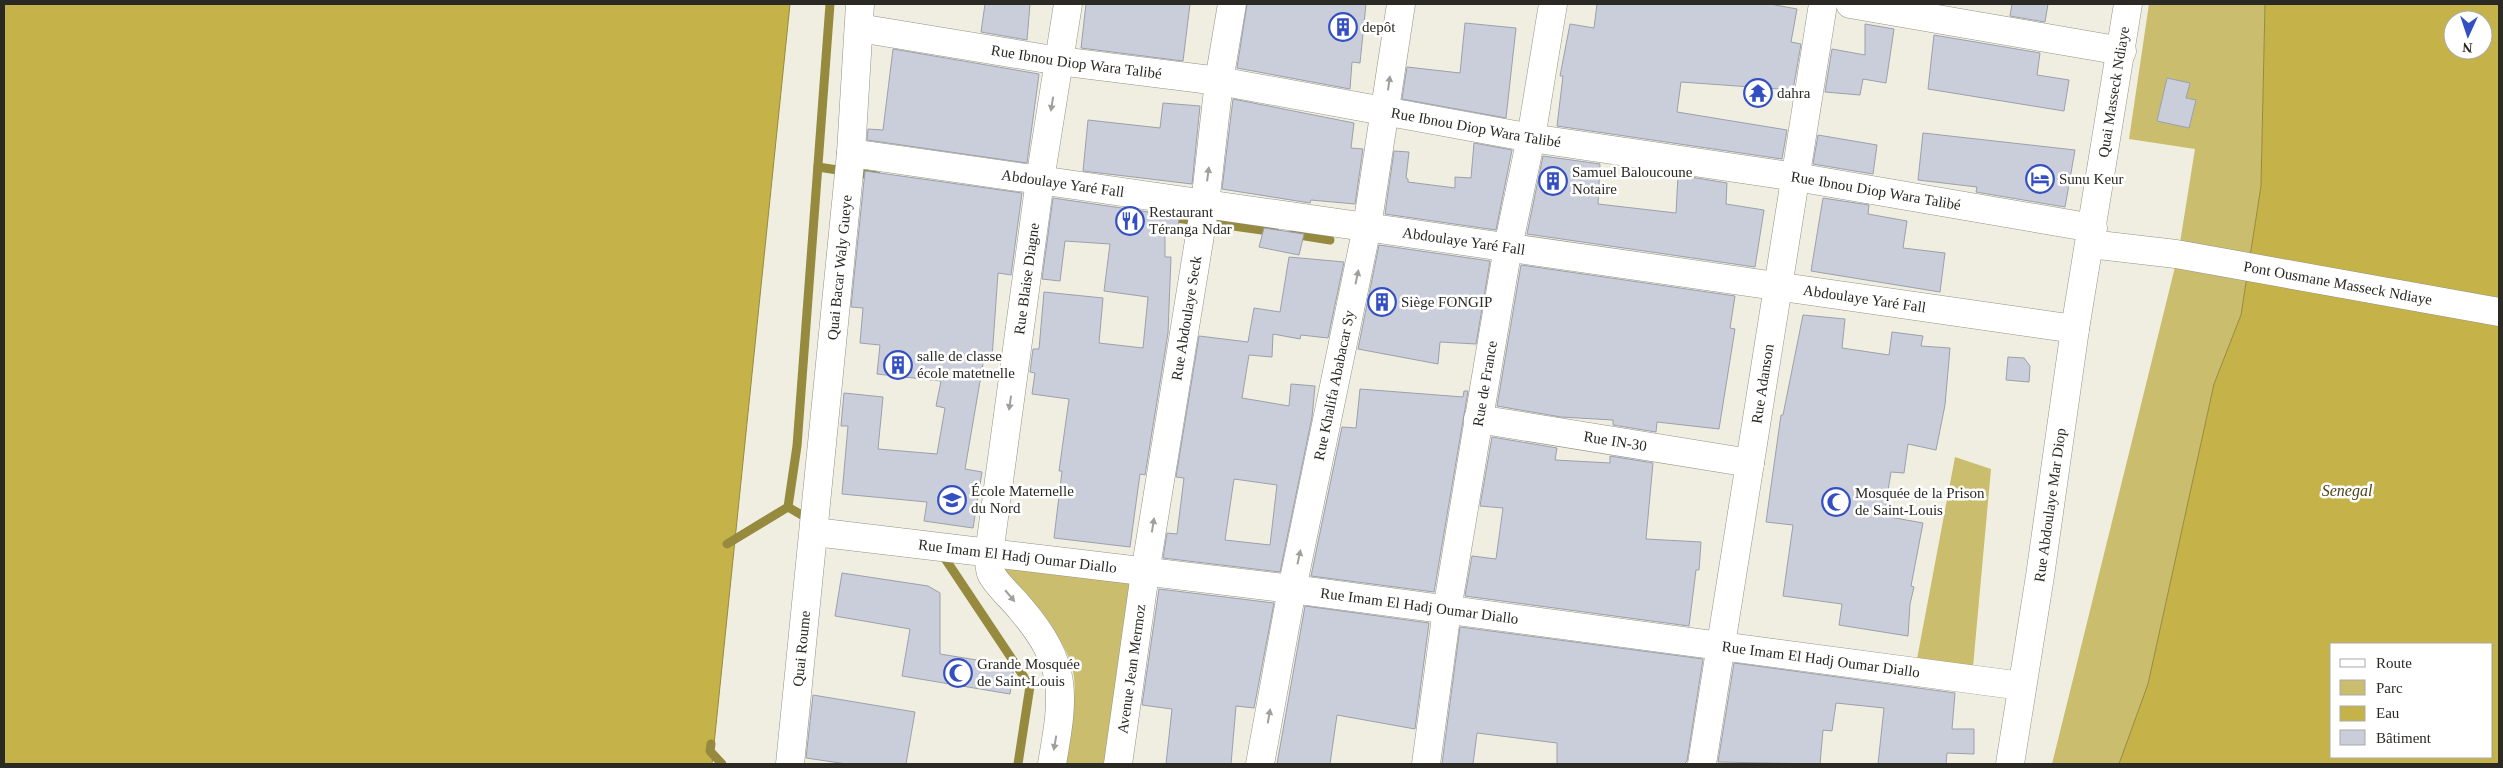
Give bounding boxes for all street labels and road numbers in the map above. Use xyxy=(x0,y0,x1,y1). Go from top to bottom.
street label: Quai Masseck Ndiaye xyxy=(2095,25,2132,159)
street label: Rue Ibnou Diop Wara Talibé xyxy=(990,42,1163,82)
street label: Rue Ibnou Diop Wara Talibé xyxy=(1390,105,1562,150)
street label: Abdoulaye Yaré Fall xyxy=(1000,167,1125,200)
street label: Rue Ibnou Diop Wara Talibé xyxy=(1790,168,1962,213)
street label: Quai Bacar Waly Gueye xyxy=(824,194,855,341)
street label: Rue Blaise Diagne xyxy=(1011,222,1042,336)
street label: Abdoulaye Yaré Fall xyxy=(1401,224,1526,258)
street label: Rue Abdoulaye Seck xyxy=(1168,254,1205,382)
street label: Pont Ousmane Masseck Ndiaye xyxy=(2242,258,2434,308)
street label: Abdoulaye Yaré Fall xyxy=(1802,282,1927,315)
street label: Rue Khalifa Ababacar Sy xyxy=(1311,308,1358,462)
street label: Rue de France xyxy=(1470,339,1500,428)
street label: Rue Adanson xyxy=(1748,342,1777,425)
street label: Rue Abdoulaye Mar Diop xyxy=(2031,427,2069,583)
street label: Rue IN-30 xyxy=(1582,428,1648,454)
street label: Rue Imam El Hadj Oumar Diallo xyxy=(917,536,1118,576)
street label: Rue Imam El Hadj Oumar Diallo xyxy=(1319,585,1520,627)
street label: Avenue Jean Mermoz xyxy=(1114,603,1149,735)
street label: Quai Roume xyxy=(790,609,813,687)
street label: Rue Imam El Hadj Oumar Diallo xyxy=(1721,638,1921,680)

